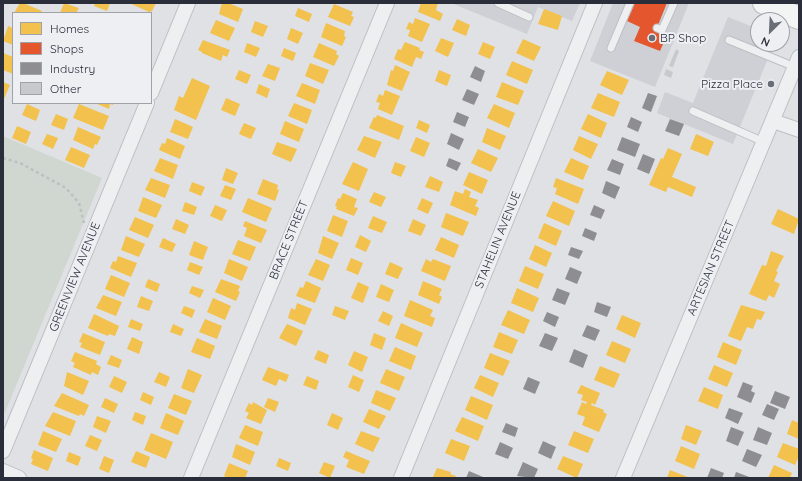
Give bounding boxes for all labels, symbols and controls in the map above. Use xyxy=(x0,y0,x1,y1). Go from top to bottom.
legend xyxy=(12,12,152,104)
north arrow xyxy=(750,12,790,52)
text: Homes xyxy=(50,21,89,36)
place label: BP Shop xyxy=(660,31,706,45)
marker: BP Shop xyxy=(647,33,657,43)
text: N xyxy=(759,34,772,50)
text: Shops xyxy=(50,41,84,56)
text: Industry xyxy=(50,61,95,76)
place label: Pizza Place xyxy=(701,77,763,91)
marker: Pizza Place xyxy=(766,79,776,89)
text: Other xyxy=(50,81,81,96)
street label: STAHELIN AVENUE xyxy=(472,189,524,291)
street label: BRACE STREET xyxy=(267,198,311,282)
street label: ARTESIAN STREET xyxy=(684,218,738,318)
street label: GREENVIEW AVENUE xyxy=(46,220,104,334)

